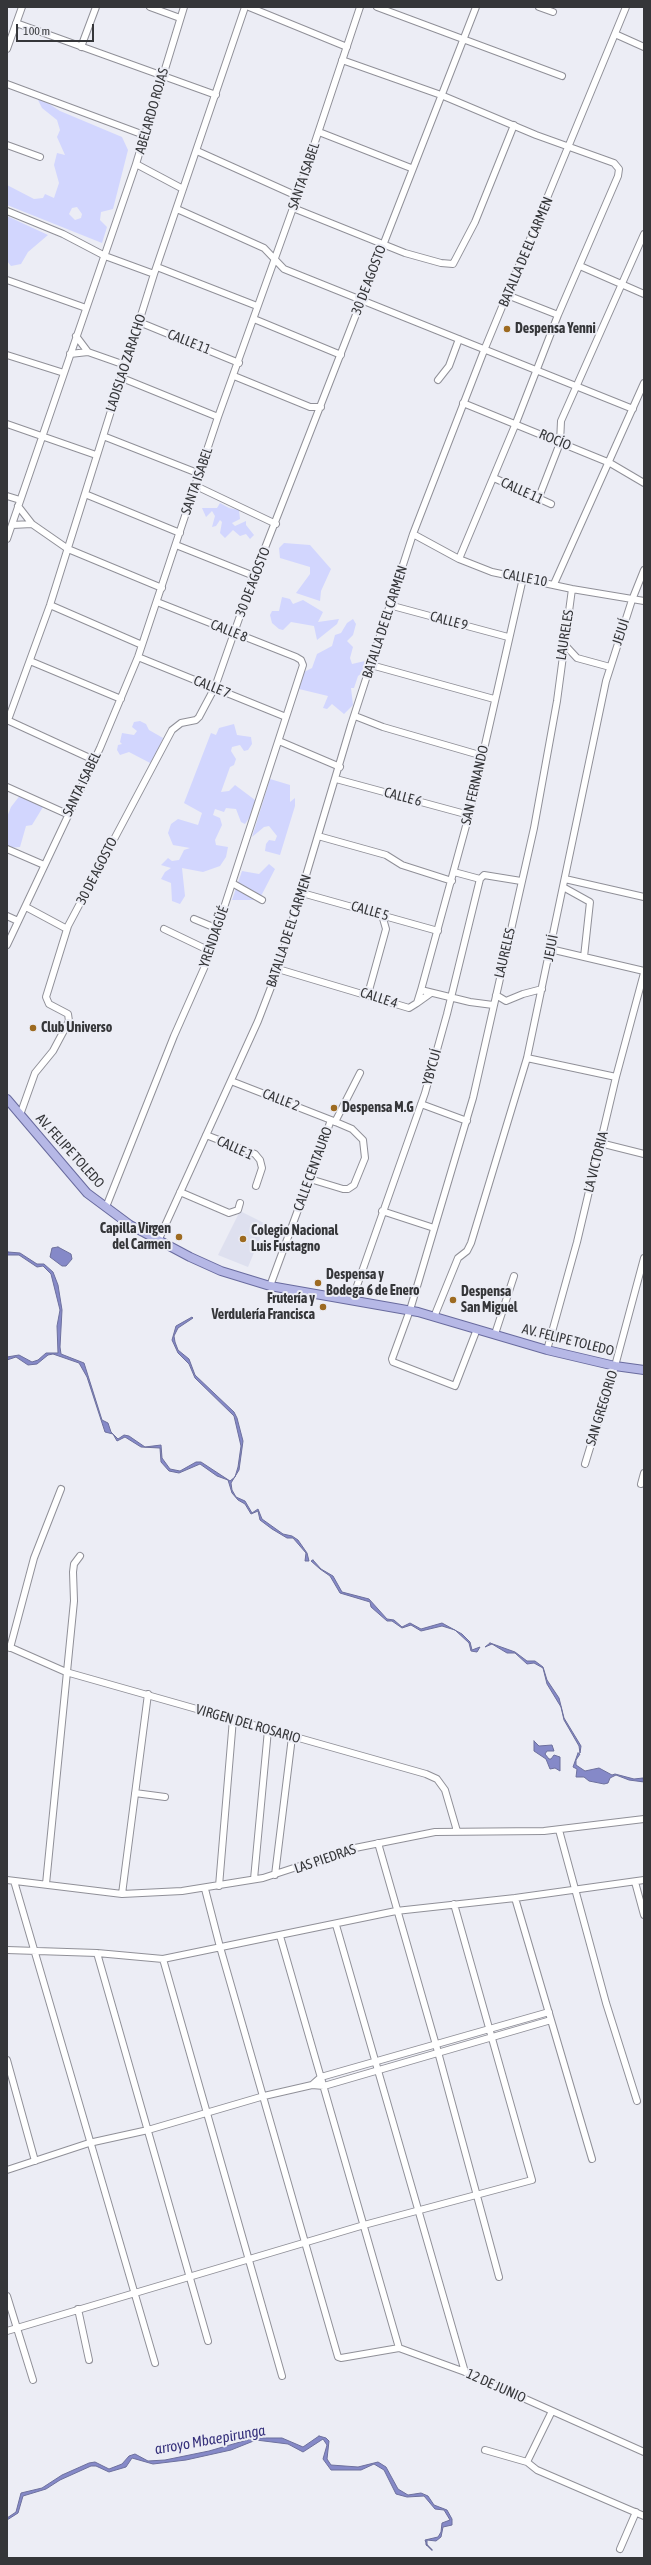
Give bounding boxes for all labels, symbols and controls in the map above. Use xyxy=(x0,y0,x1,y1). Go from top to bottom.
scale bar xyxy=(18,16,96,42)
text: 100 m xyxy=(23,24,50,38)
street label: ABELARDO ROJAS xyxy=(132,66,172,156)
street label: SANTA ISABEL xyxy=(285,140,323,212)
street label: BATALLA DE EL CARMEN xyxy=(495,195,557,309)
street label: 30 DE AGOSTO xyxy=(348,243,390,317)
street label: LADISLAO ZARACHO xyxy=(102,312,150,414)
place label: Despensa Yenni xyxy=(515,321,596,337)
marker: Despensa Yenni xyxy=(502,324,512,334)
street label: CALLE 11 xyxy=(165,326,213,358)
street label: ROCÍO xyxy=(536,426,574,454)
street label: SANTA ISABEL xyxy=(178,445,216,517)
street label: CALLE 11 xyxy=(498,474,546,508)
street label: 30 DE AGOSTO xyxy=(232,545,274,619)
street label: BATALLA DE EL CARMEN xyxy=(359,563,411,681)
street label: CALLE 10 xyxy=(501,565,549,591)
street label: CALLE 9 xyxy=(428,608,470,634)
street label: LAURELES xyxy=(553,609,577,661)
street label: CALLE 8 xyxy=(208,616,250,646)
street label: JEJUÍ xyxy=(609,617,633,647)
street label: CALLE 7 xyxy=(191,672,233,702)
street label: SAN FERNANDO xyxy=(458,744,492,826)
street label: SANTA ISABEL xyxy=(59,749,105,819)
street label: CALLE 6 xyxy=(382,784,424,810)
street label: 30 DE AGOSTO xyxy=(73,835,121,907)
street label: BATALLA DE EL CARMEN xyxy=(263,872,315,990)
street label: CALLE 5 xyxy=(349,898,391,924)
street label: YRENDAGÜÉ xyxy=(196,904,232,970)
street label: LAURELES xyxy=(491,926,519,980)
street label: JEJUÍ xyxy=(540,933,562,963)
street label: CALLE 4 xyxy=(358,984,400,1012)
place label: Club Universo xyxy=(41,1020,112,1036)
marker: Club Universo xyxy=(28,1023,38,1033)
street label: YBYCUÍ xyxy=(419,1047,445,1087)
street label: CALLE 2 xyxy=(260,1085,302,1115)
place label: Despensa M.G xyxy=(342,1100,414,1116)
marker: Despensa M.G xyxy=(329,1103,339,1113)
street label: AV. FELIPE TOLEDO xyxy=(32,1110,108,1192)
street label: CALLE CENTAURO xyxy=(290,1125,336,1213)
street label: LA VICTORIA xyxy=(580,1130,612,1194)
street label: CALLE 1 xyxy=(214,1133,256,1163)
place label: Capilla Virgen del Carmen xyxy=(100,1221,171,1254)
place label: Colegio Nacional Luis Fustagno xyxy=(251,1223,338,1256)
marker: Capilla Virgen del Carmen xyxy=(174,1232,184,1242)
marker: Colegio Nacional Luis Fustagno xyxy=(238,1234,248,1244)
place label: Despensa y Bodega 6 de Enero xyxy=(326,1267,420,1300)
marker: Despensa y Bodega 6 de Enero xyxy=(313,1278,323,1288)
place label: Despensa San Miguel xyxy=(461,1284,518,1316)
place label: Frutería y Verdulería Francisca xyxy=(211,1291,315,1324)
marker: Despensa San Miguel xyxy=(448,1295,458,1305)
marker: Frutería y Verdulería Francisca xyxy=(318,1302,328,1312)
street label: AV. FELIPE TOLEDO xyxy=(520,1320,616,1360)
street label: SAN GREGORIO xyxy=(583,1368,621,1448)
street label: VIRGEN DEL ROSARIO xyxy=(194,1701,302,1747)
street label: LAS PIEDRAS xyxy=(292,1841,358,1877)
street label: 12 DE JUNIO xyxy=(464,2365,528,2407)
water label: arroyo Mbaepirunga xyxy=(153,2421,267,2459)

